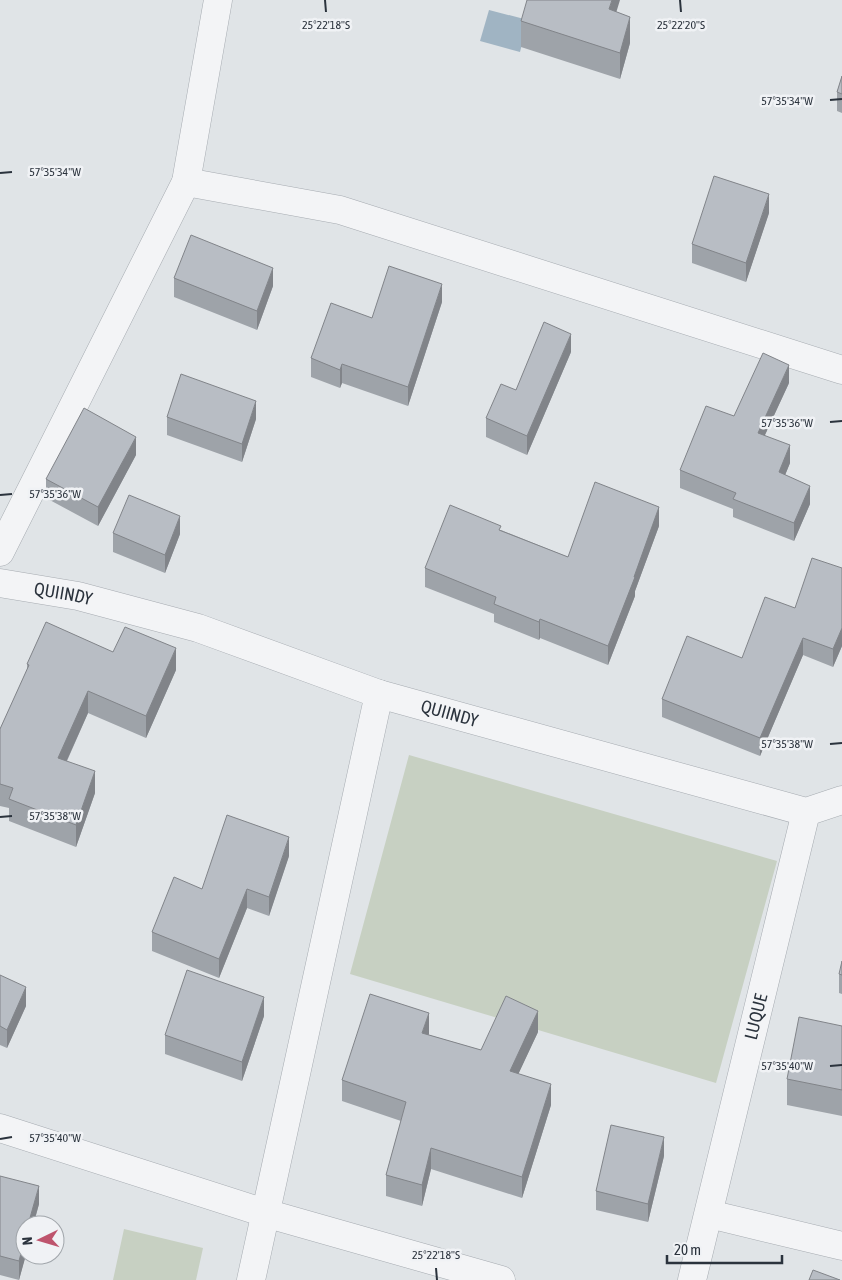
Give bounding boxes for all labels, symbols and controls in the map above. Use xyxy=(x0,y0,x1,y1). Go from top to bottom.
text: 25°22'18"S xyxy=(302,18,350,32)
text: 25°22'20"S xyxy=(657,18,705,32)
text: 57°35'34"W xyxy=(761,94,813,108)
text: 57°35'34"W xyxy=(29,165,81,179)
text: 57°35'36"W xyxy=(761,416,813,430)
text: 57°35'36"W xyxy=(29,487,81,501)
street label: QUIINDY xyxy=(33,578,95,609)
street label: QUIINDY xyxy=(419,695,481,731)
text: 57°35'38"W xyxy=(761,737,813,751)
text: 57°35'38"W xyxy=(29,809,81,823)
street label: LUQUE xyxy=(740,991,771,1042)
text: 57°35'40"W xyxy=(761,1059,813,1073)
text: 57°35'40"W xyxy=(29,1131,81,1145)
north arrow xyxy=(15,1215,65,1265)
scale bar xyxy=(667,1232,782,1264)
text: N xyxy=(19,1236,35,1246)
text: 20 m xyxy=(674,1241,701,1258)
text: 25°22'18"S xyxy=(412,1248,460,1262)

